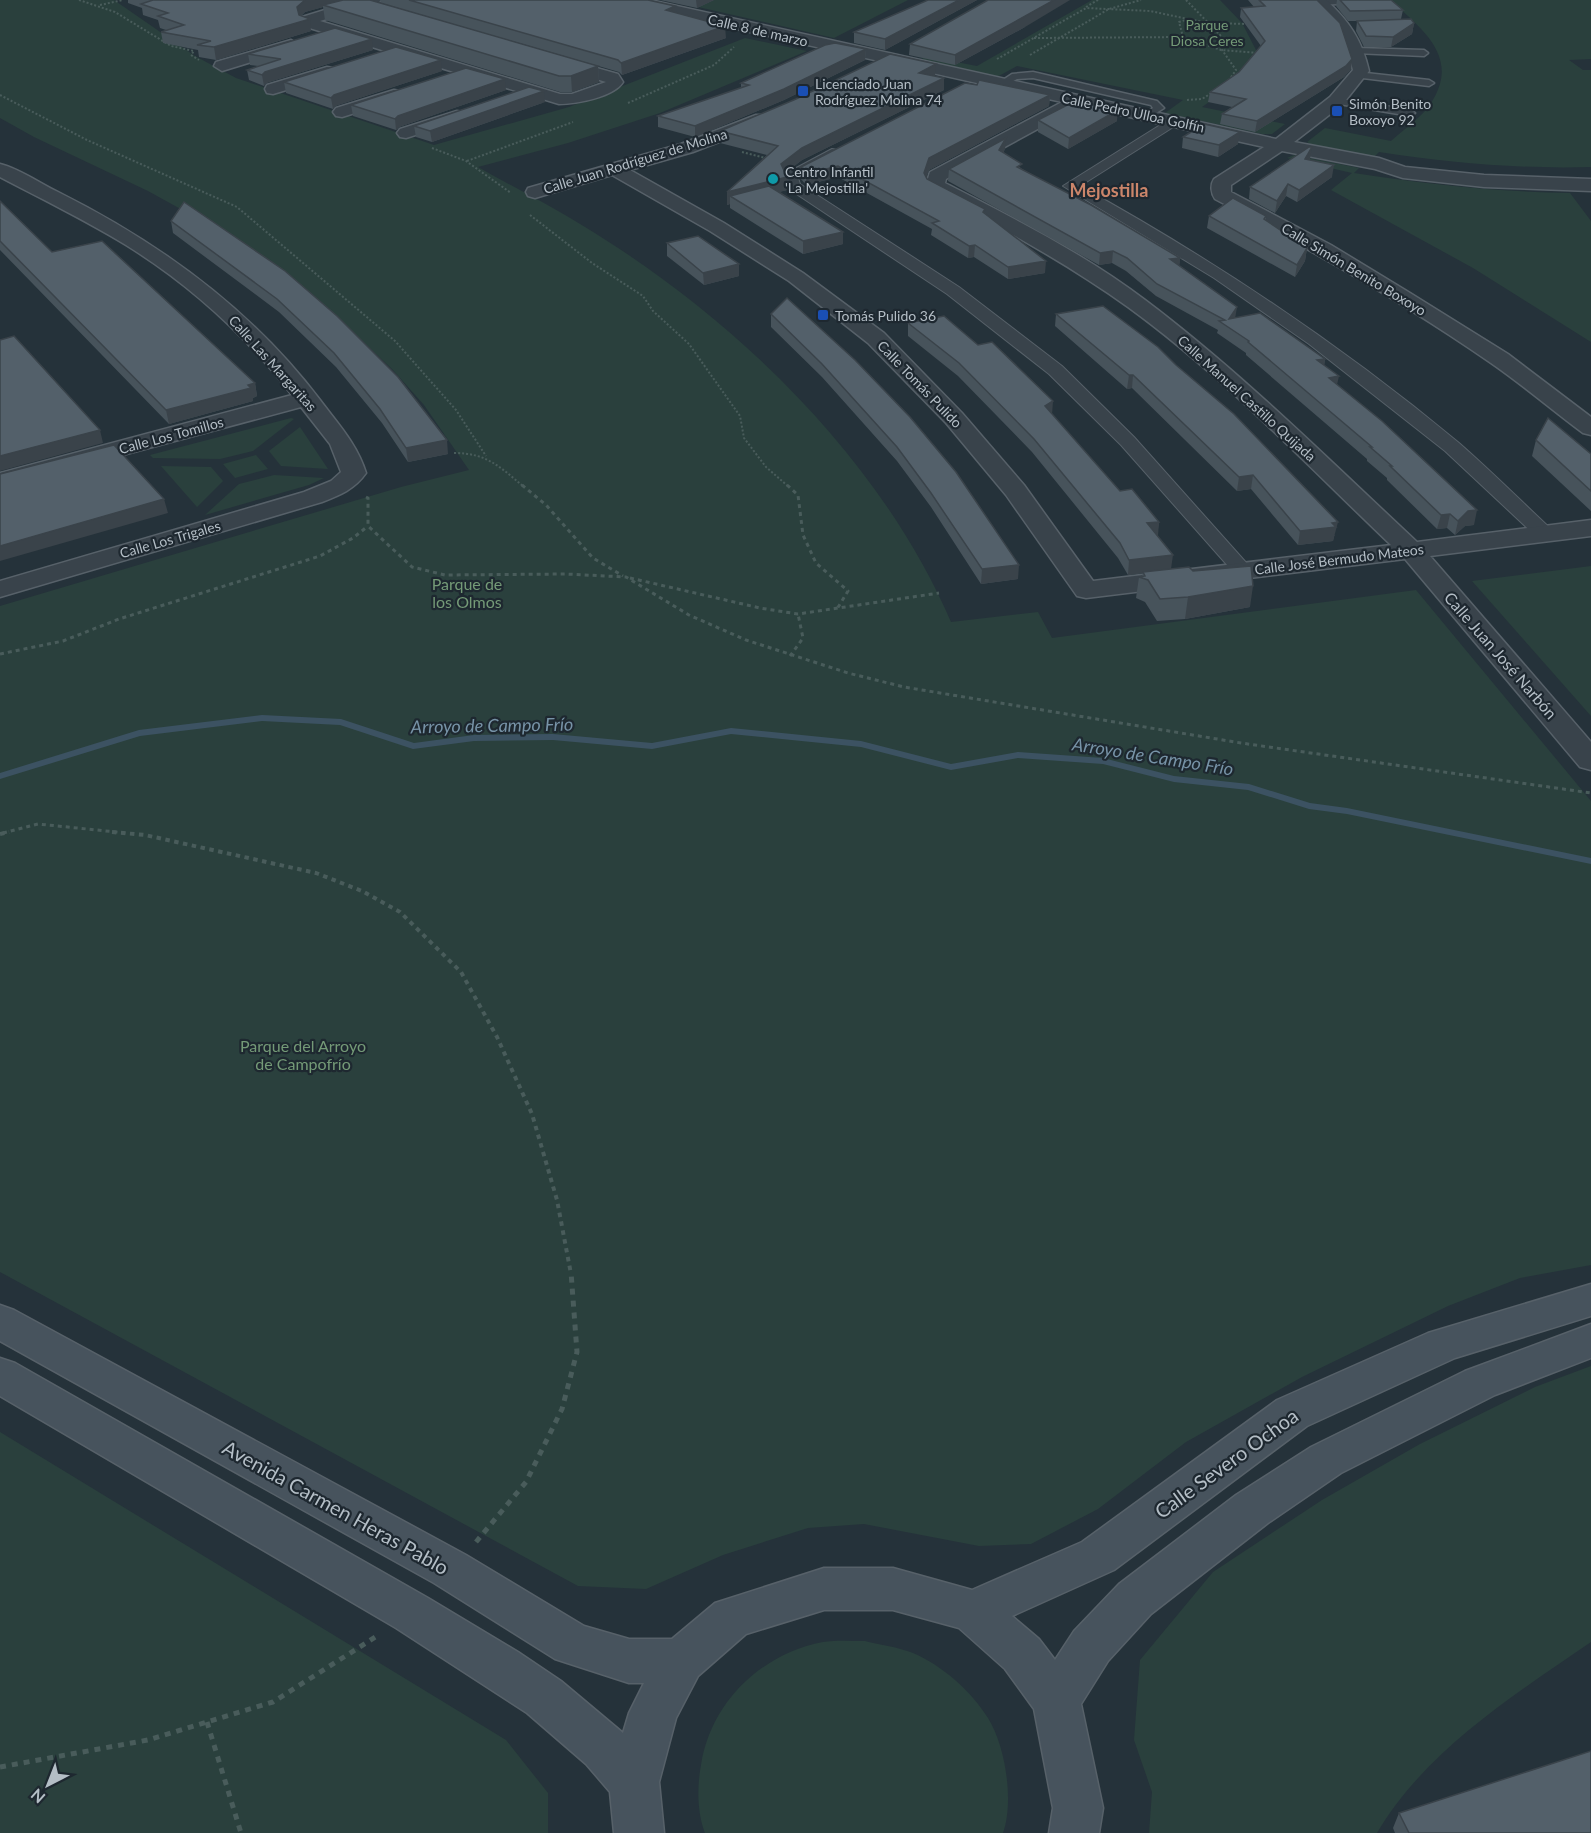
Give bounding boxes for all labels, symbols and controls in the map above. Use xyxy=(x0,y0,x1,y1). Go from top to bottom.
street label: Calle 8 de marzo xyxy=(706,10,810,50)
park label: Parque Diosa Ceres xyxy=(1170,16,1244,49)
place label: Licenciado Juan Rodríguez Molina 74 xyxy=(815,75,942,108)
marker: Licenciado Juan Rodríguez Molina 74 xyxy=(796,84,810,98)
street label: Calle Pedro Ulloa Golfín xyxy=(1060,89,1206,135)
place label: Simón Benito Boxoyo 92 xyxy=(1349,95,1431,128)
marker: Simón Benito Boxoyo 92 xyxy=(1330,104,1344,118)
street label: Calle Juan Rodríguez de Molina xyxy=(541,125,729,197)
place label: Centro Infantil 'La Mejostilla' xyxy=(785,163,874,196)
marker: Centro Infantil 'La Mejostilla' xyxy=(766,172,780,186)
district label: Mejostilla xyxy=(1070,179,1148,201)
street label: Calle Simón Benito Boxoyo xyxy=(1279,219,1429,319)
place label: Tomás Pulido 36 xyxy=(835,307,936,324)
marker: Tomás Pulido 36 xyxy=(816,308,830,322)
street label: Calle Las Margaritas xyxy=(225,312,321,414)
street label: Calle Manuel Castillo Quijada xyxy=(1174,331,1320,465)
street label: Calle Tomás Pulido xyxy=(874,337,966,431)
street label: Calle Los Tomillos xyxy=(117,413,225,457)
street label: Calle Los Trigales xyxy=(118,517,222,561)
street label: Calle José Bermudo Mateos xyxy=(1253,540,1425,578)
park label: Parque de los Olmos xyxy=(432,574,502,611)
street label: Calle Juan José Narbón xyxy=(1441,588,1561,722)
water label: Arroyo de Campo Frío xyxy=(410,713,573,737)
water label: Arroyo de Campo Frío xyxy=(1070,732,1235,780)
park label: Parque del Arroyo de Campofrío xyxy=(240,1036,366,1073)
street label: Calle Severo Ochoa xyxy=(1150,1403,1302,1523)
street label: Avenida Carmen Heras Pablo xyxy=(219,1435,453,1579)
north arrow xyxy=(18,1755,78,1815)
text: N xyxy=(27,1785,49,1808)

